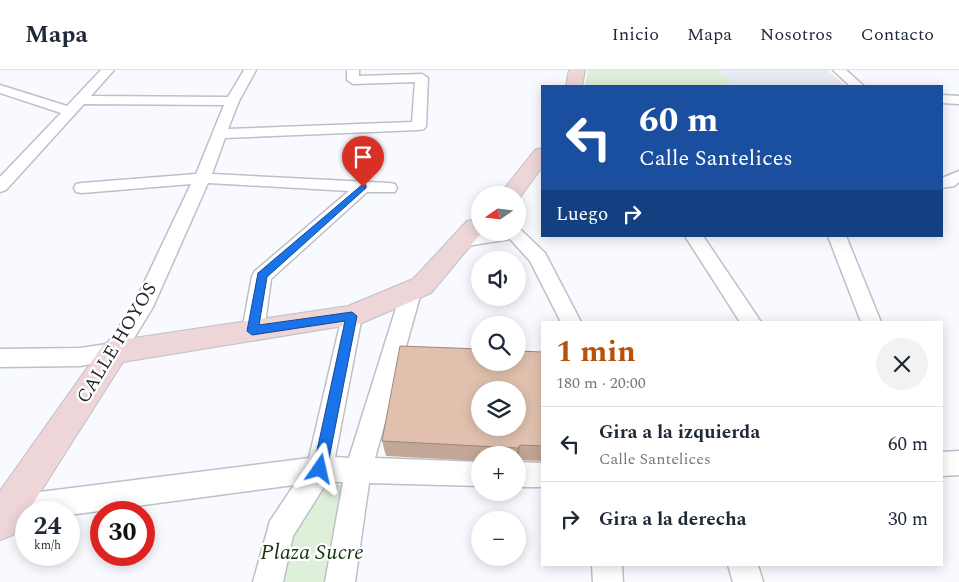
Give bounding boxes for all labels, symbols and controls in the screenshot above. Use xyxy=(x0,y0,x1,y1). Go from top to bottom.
text: Mapa xyxy=(25,17,88,53)
text: Inicio xyxy=(612,21,659,48)
text: Mapa xyxy=(687,21,732,48)
text: Nosotros xyxy=(760,21,833,48)
text: Contacto xyxy=(861,21,934,48)
text: 60 m xyxy=(639,94,719,147)
icon: left xyxy=(556,105,621,170)
pin xyxy=(342,136,384,187)
text: Calle Santelices xyxy=(639,142,793,175)
icon: arrive xyxy=(349,143,377,171)
north arrow xyxy=(471,186,526,241)
map controls xyxy=(471,186,526,566)
text: Luego xyxy=(556,200,608,229)
icon: right xyxy=(618,200,646,228)
button: sound xyxy=(471,251,526,306)
street label: CALLE HOYOS xyxy=(69,277,165,409)
button: search xyxy=(471,316,526,371)
text: 1 min xyxy=(556,329,636,375)
button: close xyxy=(876,338,928,390)
text: 180 m · 20:00 xyxy=(556,371,646,395)
button: layers xyxy=(471,381,526,436)
text: Gira a la izquierda xyxy=(599,418,760,447)
icon: left xyxy=(556,430,584,458)
text: 60 m xyxy=(888,430,928,459)
position arrow xyxy=(293,442,345,494)
button: + xyxy=(471,446,526,501)
text: Calle Santelices xyxy=(599,447,711,471)
speed limit sign: 30 xyxy=(90,501,155,566)
icon: right xyxy=(556,505,584,533)
text: Gira a la derecha xyxy=(599,505,746,534)
text: 30 m xyxy=(888,505,928,534)
text: 24 xyxy=(33,508,62,546)
button: − xyxy=(471,511,526,566)
text: km/h xyxy=(34,536,61,555)
park label: Plaza Sucre xyxy=(260,536,364,569)

